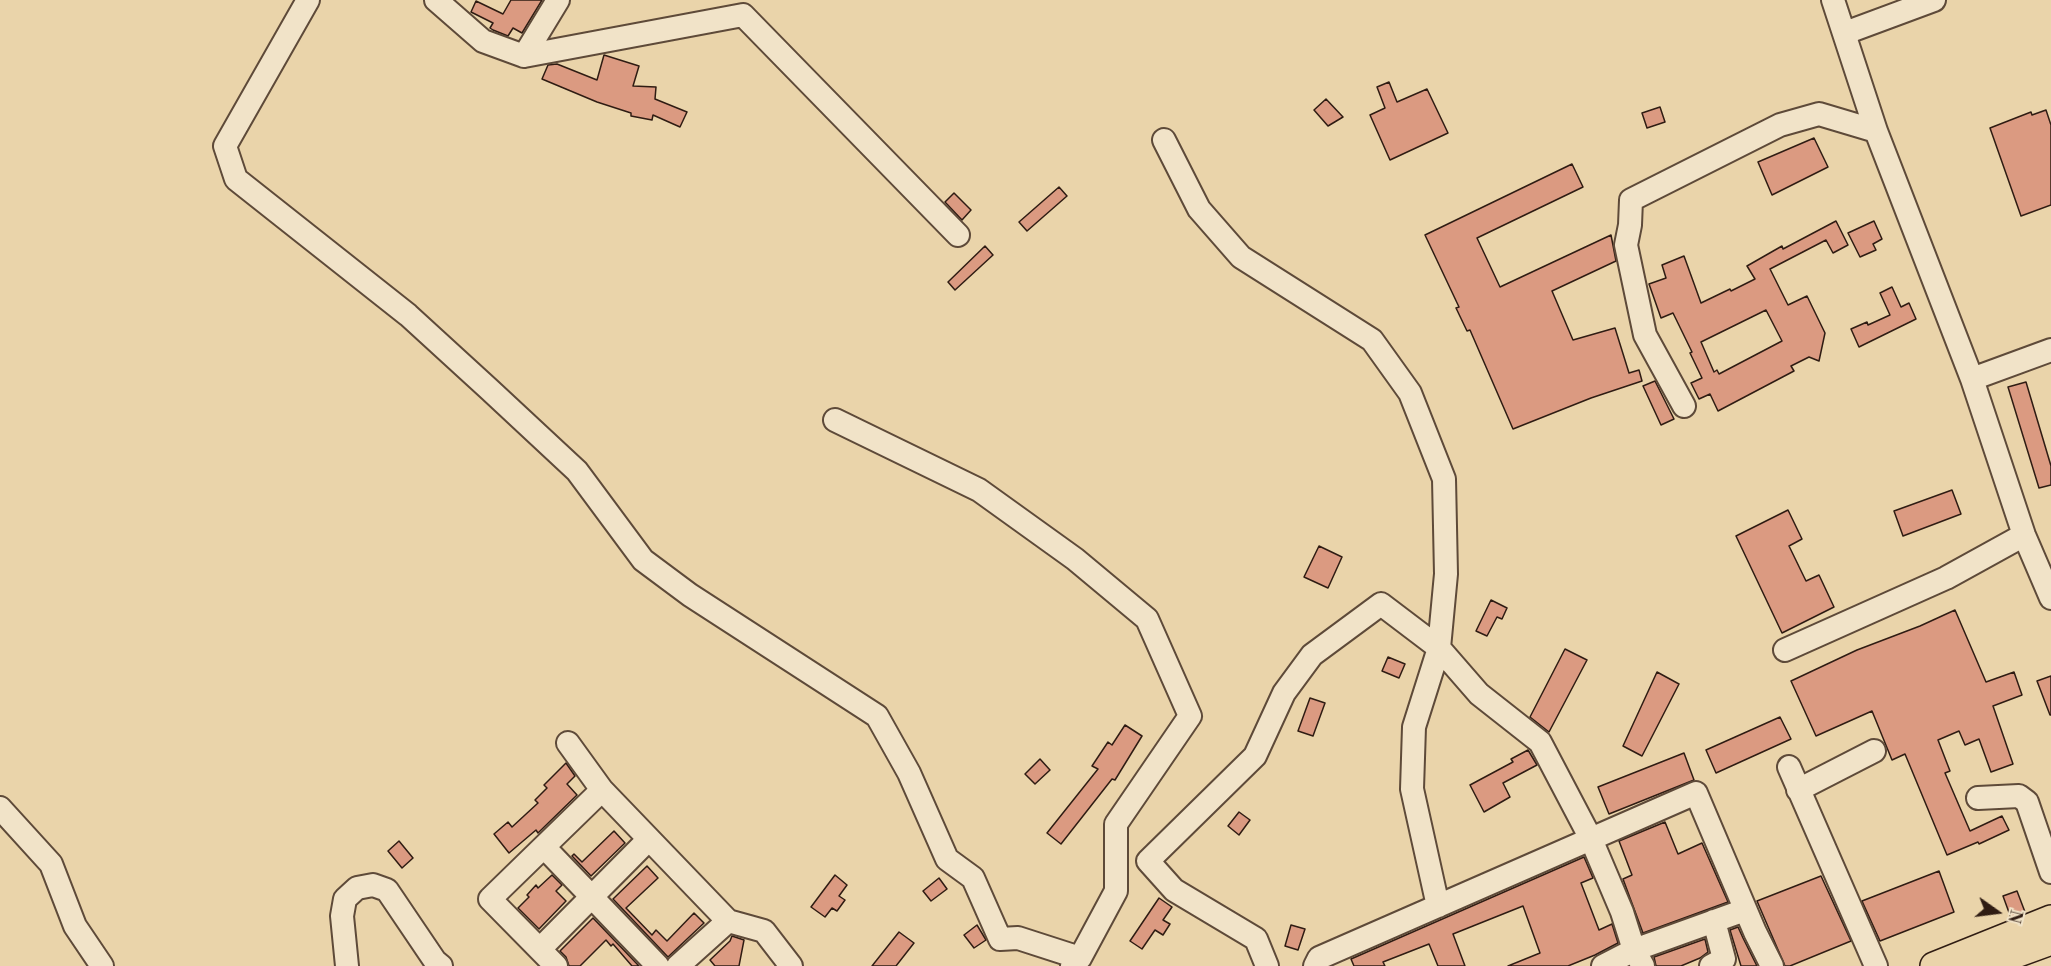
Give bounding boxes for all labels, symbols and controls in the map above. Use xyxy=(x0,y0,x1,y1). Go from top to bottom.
north arrow xyxy=(1967,882,2027,942)
text: N xyxy=(2003,908,2026,925)

